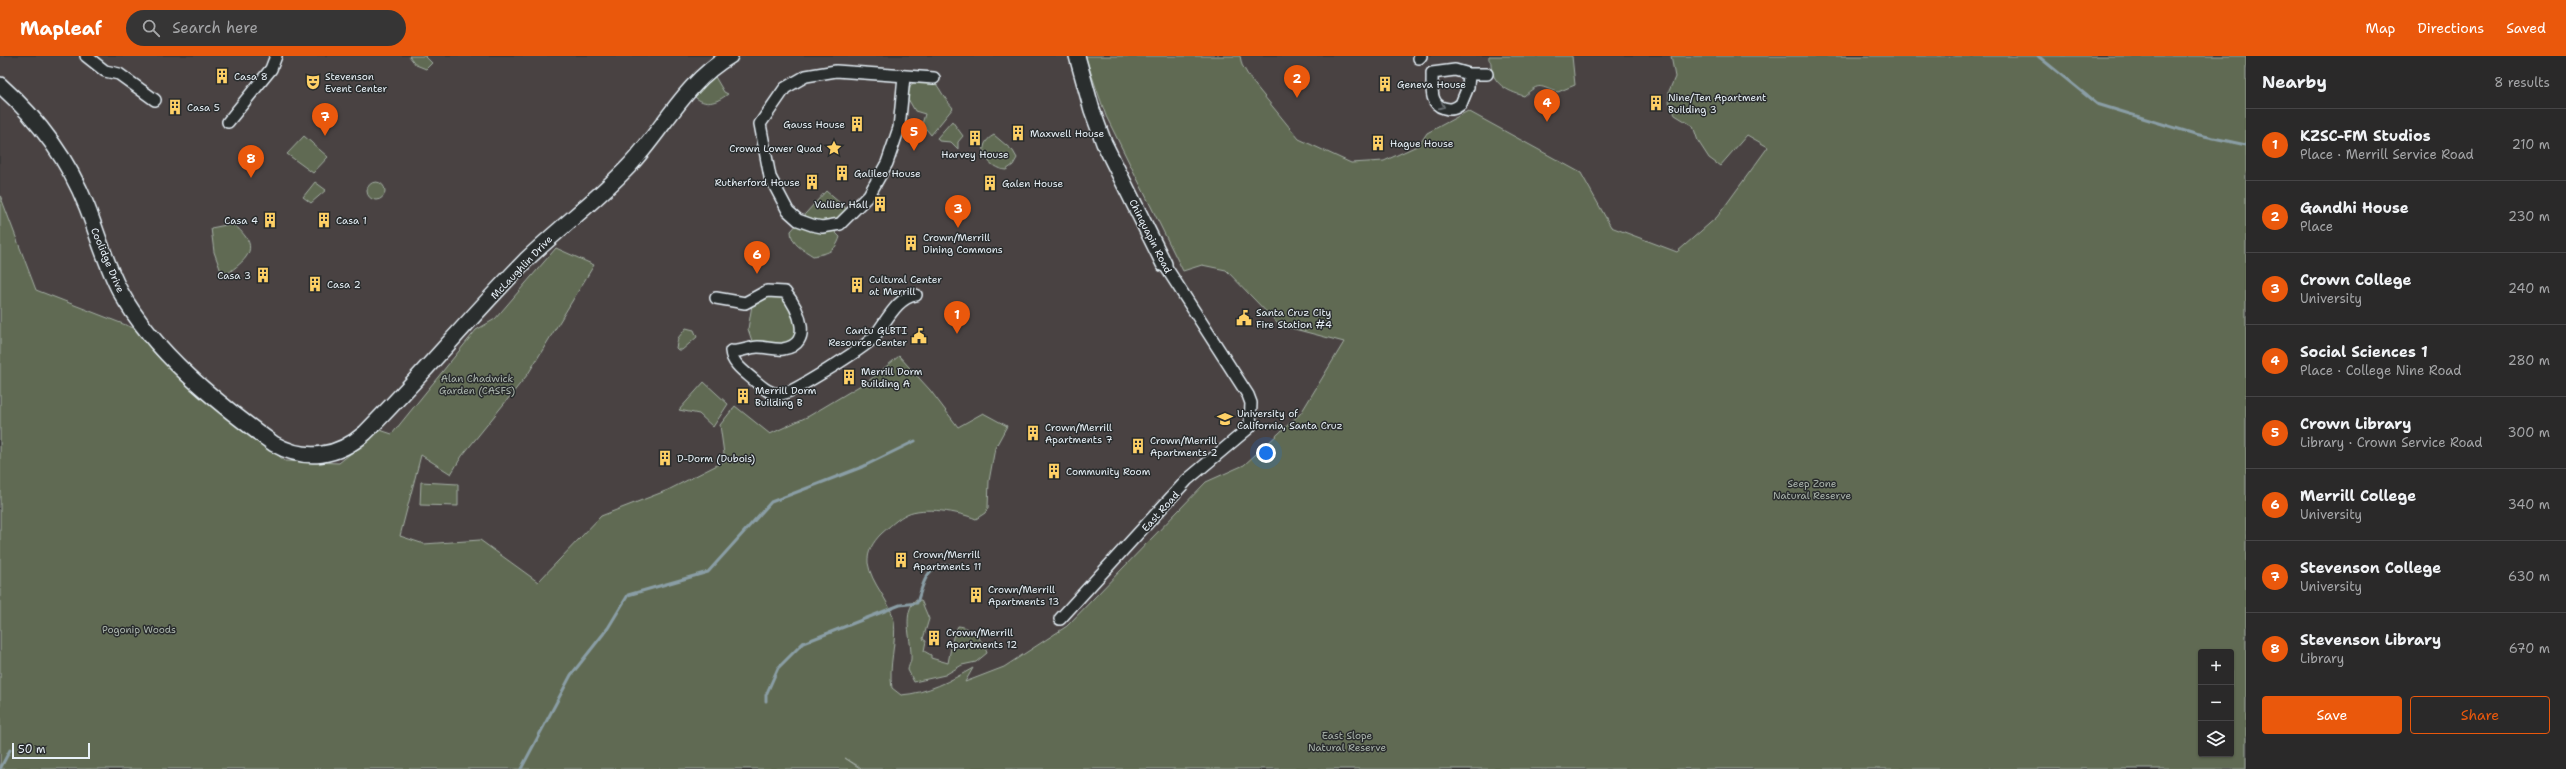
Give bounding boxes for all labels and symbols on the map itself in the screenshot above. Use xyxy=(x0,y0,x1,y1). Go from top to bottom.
pin: 2 xyxy=(1284,65,1310,98)
building icon: Casa 8 xyxy=(213,67,231,85)
place label: Casa 8 xyxy=(234,70,268,83)
place label: Stevenson Event Center xyxy=(325,70,387,95)
theatre icon: Stevenson Event Center xyxy=(304,73,322,91)
building icon: Geneva House xyxy=(1376,75,1394,93)
place label: Geneva House xyxy=(1397,78,1466,91)
pin: 4 xyxy=(1534,89,1560,122)
place label: Nine/Ten Apartment Building 3 xyxy=(1668,91,1766,116)
building icon: Nine/Ten Apartment Building 3 xyxy=(1647,94,1665,112)
building icon: Casa 5 xyxy=(166,98,184,116)
place label: Casa 5 xyxy=(187,101,220,114)
one-way arrow xyxy=(1438,102,1445,110)
pin: 7 xyxy=(312,103,338,136)
building icon: Gauss House xyxy=(848,115,866,133)
place label: Gauss House xyxy=(783,118,845,131)
pin: 5 xyxy=(901,118,927,151)
building icon: Maxwell House xyxy=(1009,124,1027,142)
place label: Maxwell House xyxy=(1030,127,1104,140)
building icon: Harvey House xyxy=(966,129,984,147)
building icon: Hague House xyxy=(1369,134,1387,152)
place label: Hague House xyxy=(1390,137,1454,150)
place icon: Crown Lower Quad xyxy=(825,139,843,157)
place label: Crown Lower Quad xyxy=(729,142,823,155)
pin: 8 xyxy=(238,145,264,178)
place label: Harvey House xyxy=(941,148,1009,161)
building icon: Galileo House xyxy=(833,164,851,182)
place label: Galileo House xyxy=(854,167,921,180)
building icon: Rutherford House xyxy=(803,173,821,191)
building icon: Galen House xyxy=(981,174,999,192)
place label: Rutherford House xyxy=(715,176,800,189)
place label: Galen House xyxy=(1002,177,1063,190)
building icon: Vallier Hall xyxy=(871,195,889,213)
pin: 3 xyxy=(945,195,971,228)
street label: Chinquapin Road xyxy=(1126,197,1175,276)
place label: Vallier Hall xyxy=(814,198,868,211)
building icon: Casa 4 xyxy=(261,211,279,229)
building icon: Casa 1 xyxy=(315,211,333,229)
place label: Casa 4 xyxy=(224,214,258,227)
place label: Casa 1 xyxy=(336,214,367,227)
street label: Coolidge Drive xyxy=(88,226,127,295)
place label: Crown/Merrill Dining Commons xyxy=(923,231,1003,256)
street label: McLaughlin Drive xyxy=(488,233,555,302)
building icon: Crown/Merrill Dining Commons xyxy=(902,234,920,252)
pin: 6 xyxy=(744,241,770,274)
building icon: Casa 3 xyxy=(254,266,272,284)
place label: Casa 3 xyxy=(217,269,251,282)
place label: Cultural Center at Merrill xyxy=(869,273,942,298)
building icon: Casa 2 xyxy=(306,275,324,293)
building icon: Cultural Center at Merrill xyxy=(848,276,866,294)
place label: Casa 2 xyxy=(327,278,361,291)
pin: 1 xyxy=(944,301,970,334)
place label: Santa Cruz City Fire Station #4 xyxy=(1256,306,1332,331)
public building icon: Santa Cruz City Fire Station #4 xyxy=(1235,309,1253,327)
place label: Cantu GLBTI Resource Center xyxy=(828,324,907,349)
public building icon: Cantu GLBTI Resource Center xyxy=(910,327,928,345)
place label: Merrill Dorm Building A xyxy=(861,365,923,390)
building icon: Merrill Dorm Building A xyxy=(840,368,858,386)
park label: Alan Chadwick Garden (CASFS) xyxy=(439,372,515,397)
place label: Merrill Dorm Building B xyxy=(755,384,817,409)
building icon: Merrill Dorm Building B xyxy=(734,387,752,405)
place label: University of California, Santa Cruz xyxy=(1237,407,1342,432)
school or university icon: University of California, Santa Cruz xyxy=(1216,410,1234,428)
place label: Crown/Merrill Apartments 7 xyxy=(1045,421,1113,446)
building icon: Crown/Merrill Apartments 7 xyxy=(1024,424,1042,442)
place label: Crown/Merrill Apartments 2 xyxy=(1150,434,1218,459)
building icon: Crown/Merrill Apartments 2 xyxy=(1129,437,1147,455)
your location xyxy=(1256,443,1276,463)
building icon: D-Dorm (Dubois) xyxy=(656,449,674,467)
place label: D-Dorm (Dubois) xyxy=(677,452,755,465)
building icon: Community Room xyxy=(1045,462,1063,480)
place label: Community Room xyxy=(1066,465,1151,478)
park label: Seep Zone Natural Reserve xyxy=(1773,477,1851,502)
street label: East Road xyxy=(1139,488,1182,534)
place label: Crown/Merrill Apartments 11 xyxy=(913,548,982,573)
building icon: Crown/Merrill Apartments 11 xyxy=(892,551,910,569)
place label: Crown/Merrill Apartments 13 xyxy=(988,583,1059,608)
building icon: Crown/Merrill Apartments 13 xyxy=(967,586,985,604)
park label: Pogonip Woods xyxy=(102,623,176,636)
place label: Crown/Merrill Apartments 12 xyxy=(946,626,1017,651)
building icon: Crown/Merrill Apartments 12 xyxy=(925,629,943,647)
park label: East Slope Natural Reserve xyxy=(1308,729,1386,754)
scale bar xyxy=(12,741,90,760)

